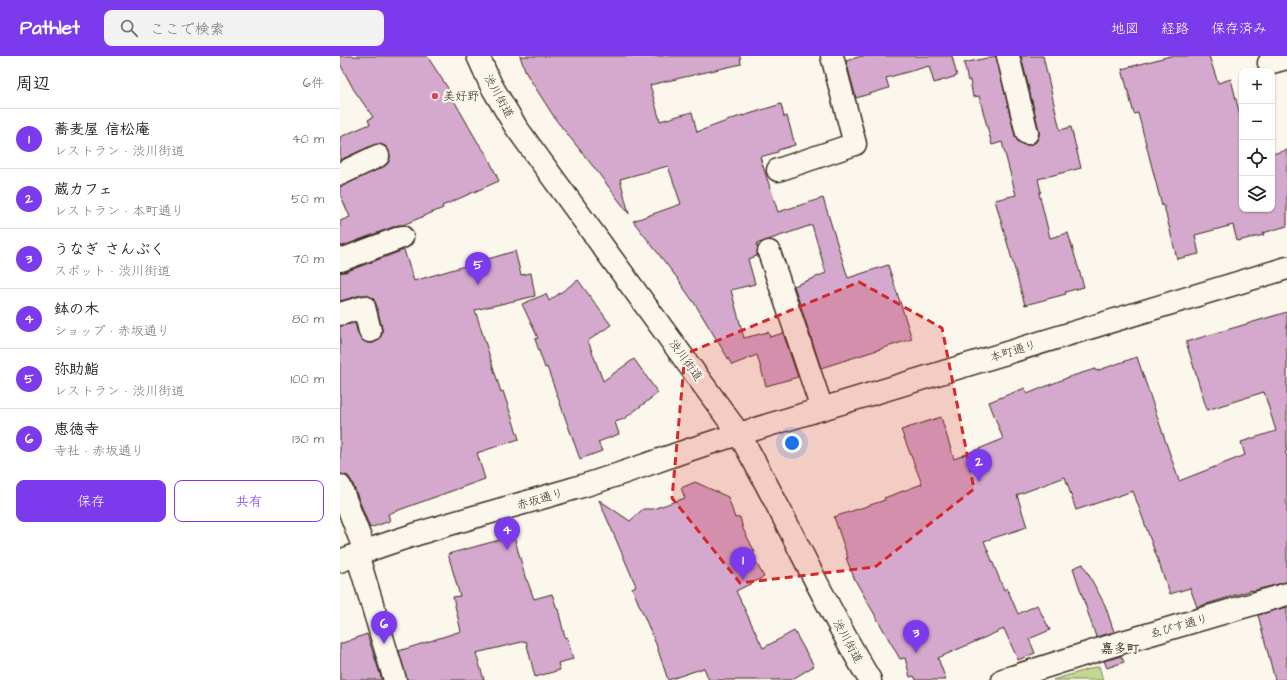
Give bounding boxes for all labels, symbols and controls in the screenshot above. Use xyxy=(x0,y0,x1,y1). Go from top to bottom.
search box xyxy=(104,10,384,46)
text: Pathlet xyxy=(20,15,80,42)
icon: search xyxy=(118,17,140,39)
text: ここで検索 xyxy=(150,19,225,40)
text: 地図 xyxy=(1111,19,1139,39)
text: 経路 xyxy=(1161,19,1189,39)
text: 保存済み xyxy=(1211,19,1267,39)
map controls xyxy=(1239,68,1275,212)
button: + xyxy=(1239,68,1275,104)
street label: 渋川街道 xyxy=(479,71,518,121)
text: 周辺 xyxy=(16,72,50,96)
text: 6件 xyxy=(303,74,324,92)
place label: 美好野 xyxy=(443,88,479,105)
marker: 美好野 xyxy=(430,91,440,101)
button: − xyxy=(1239,104,1275,140)
text: 蕎麦屋 信松庵 xyxy=(54,119,150,140)
text: 1 xyxy=(28,130,30,148)
text: 40 m xyxy=(292,130,324,148)
button: locate xyxy=(1239,140,1275,176)
text: レストラン · 渋川街道 xyxy=(54,142,184,160)
button: layers xyxy=(1239,176,1275,212)
text: 蔵カフェ xyxy=(54,179,113,200)
text: 2 xyxy=(25,190,33,208)
text: 50 m xyxy=(291,190,324,208)
text: レストラン · 本町通り xyxy=(54,202,184,220)
text: うなぎ さんぷく xyxy=(54,239,165,260)
text: 3 xyxy=(26,250,32,268)
text: 70 m xyxy=(292,250,324,268)
pin: 5 xyxy=(465,252,491,285)
text: スポット · 渋川街道 xyxy=(54,262,170,280)
text: 鉢の木 xyxy=(54,299,99,320)
text: 4 xyxy=(25,310,33,328)
text: 80 m xyxy=(292,310,324,328)
text: ショップ · 赤坂通り xyxy=(54,322,170,340)
street label: 渋川街道 xyxy=(665,336,707,385)
street label: 本町通り xyxy=(988,336,1039,367)
text: 弥助鮨 xyxy=(54,359,99,380)
text: 5 xyxy=(24,370,34,388)
text: 100 m xyxy=(291,370,324,388)
text: レストラン · 渋川街道 xyxy=(54,382,184,400)
text: 恵徳寺 xyxy=(54,419,99,440)
text: 6 xyxy=(25,430,33,448)
text: 130 m xyxy=(292,430,324,448)
your location xyxy=(782,433,802,453)
text: 寺社 · 赤坂通り xyxy=(54,442,144,460)
pin: 2 xyxy=(966,449,992,482)
button: 保存 xyxy=(16,480,166,522)
button: 共有 xyxy=(174,480,324,522)
street label: 赤坂通り xyxy=(515,485,566,514)
pin: 4 xyxy=(494,517,520,550)
pin: 1 xyxy=(730,547,756,580)
street label: ゑびす通り xyxy=(1148,610,1210,643)
pin: 6 xyxy=(371,611,397,644)
street label: 渋川街道 xyxy=(828,616,867,666)
pin: 3 xyxy=(903,620,929,653)
district label: 嘉多町 xyxy=(1100,640,1140,658)

